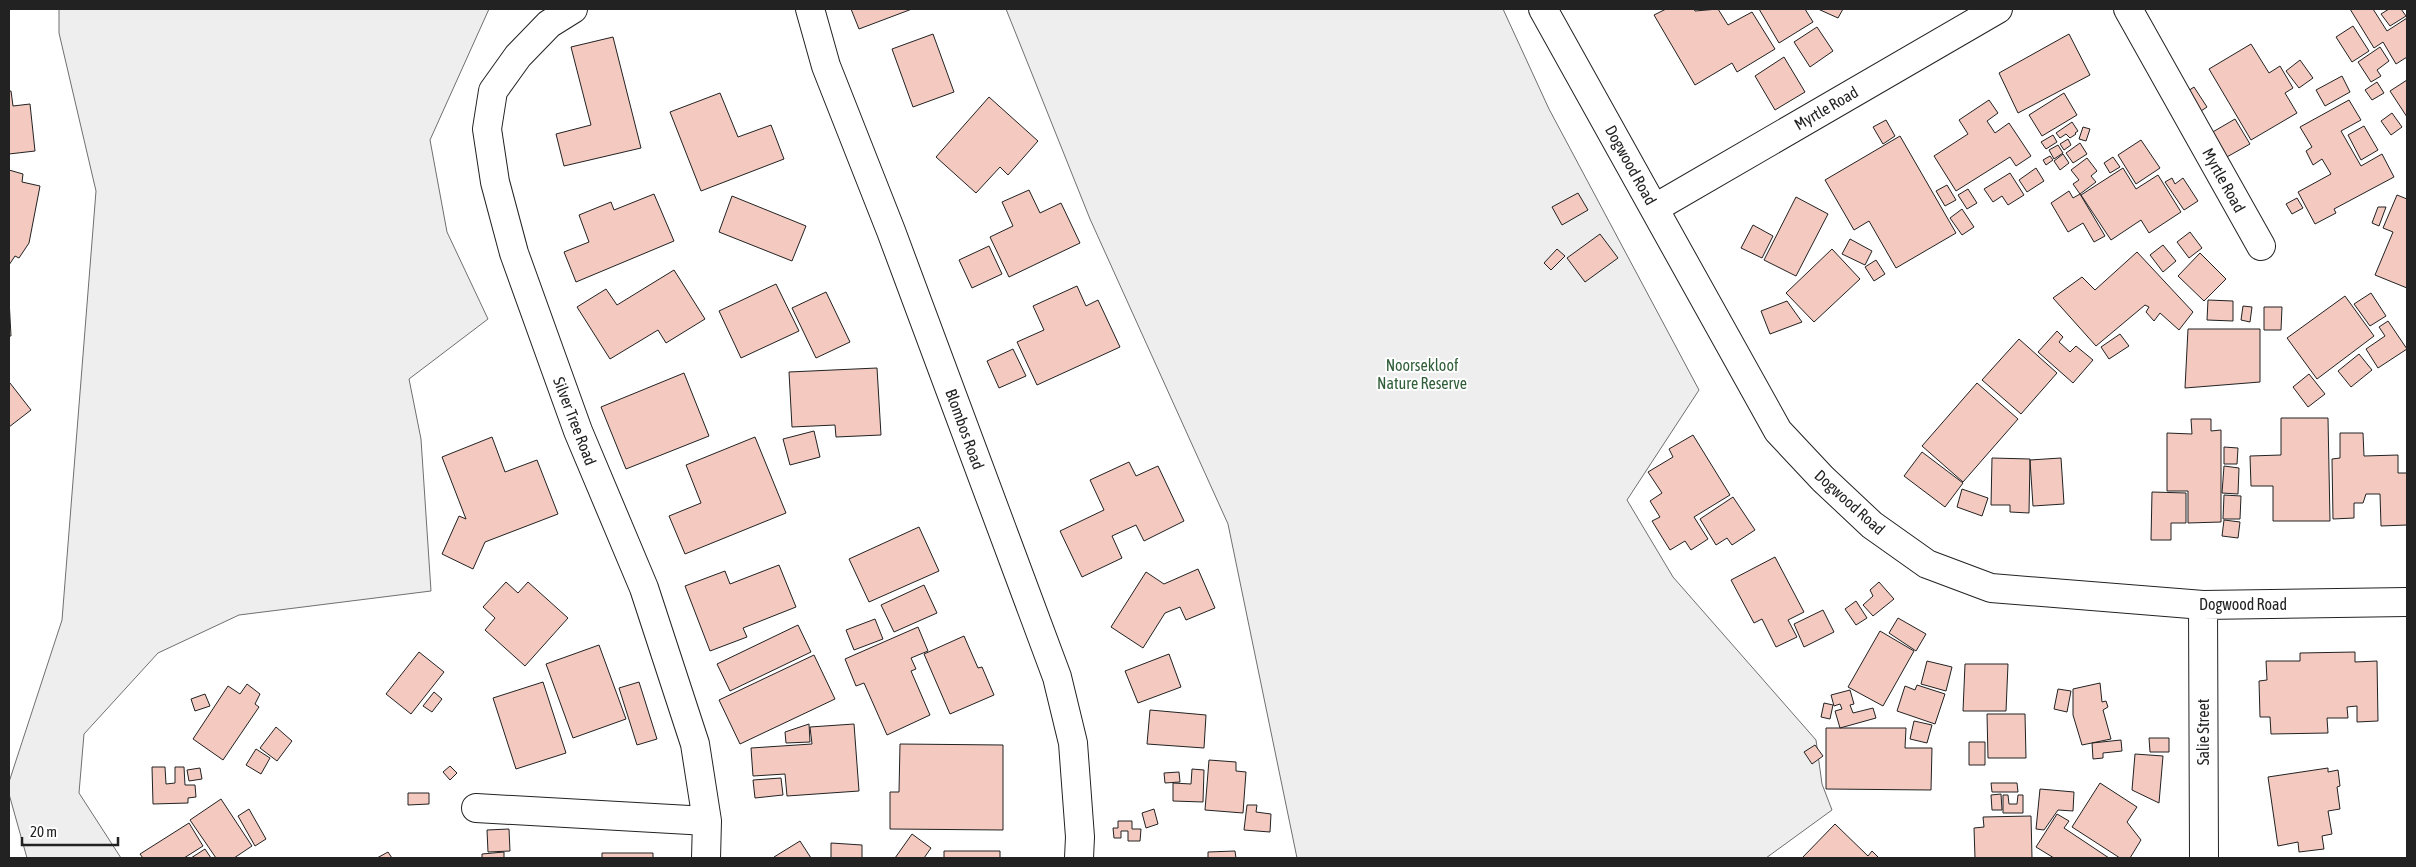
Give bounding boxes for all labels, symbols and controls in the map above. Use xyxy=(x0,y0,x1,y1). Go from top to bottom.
street label: Myrtle Road xyxy=(1791,83,1862,134)
street label: Dogwood Road xyxy=(1601,122,1660,208)
street label: Myrtle Road xyxy=(2198,145,2249,216)
park label: Noorsekloof Nature Reserve xyxy=(1377,356,1467,392)
street label: Silver Tree Road xyxy=(550,374,600,468)
street label: Blombos Road xyxy=(942,386,988,472)
street label: Dogwood Road xyxy=(1811,466,1889,539)
street label: Dogwood Road xyxy=(2199,595,2287,614)
street label: Salie Street xyxy=(2194,698,2212,765)
scale bar xyxy=(22,814,119,846)
text: 20 m xyxy=(30,823,57,840)

